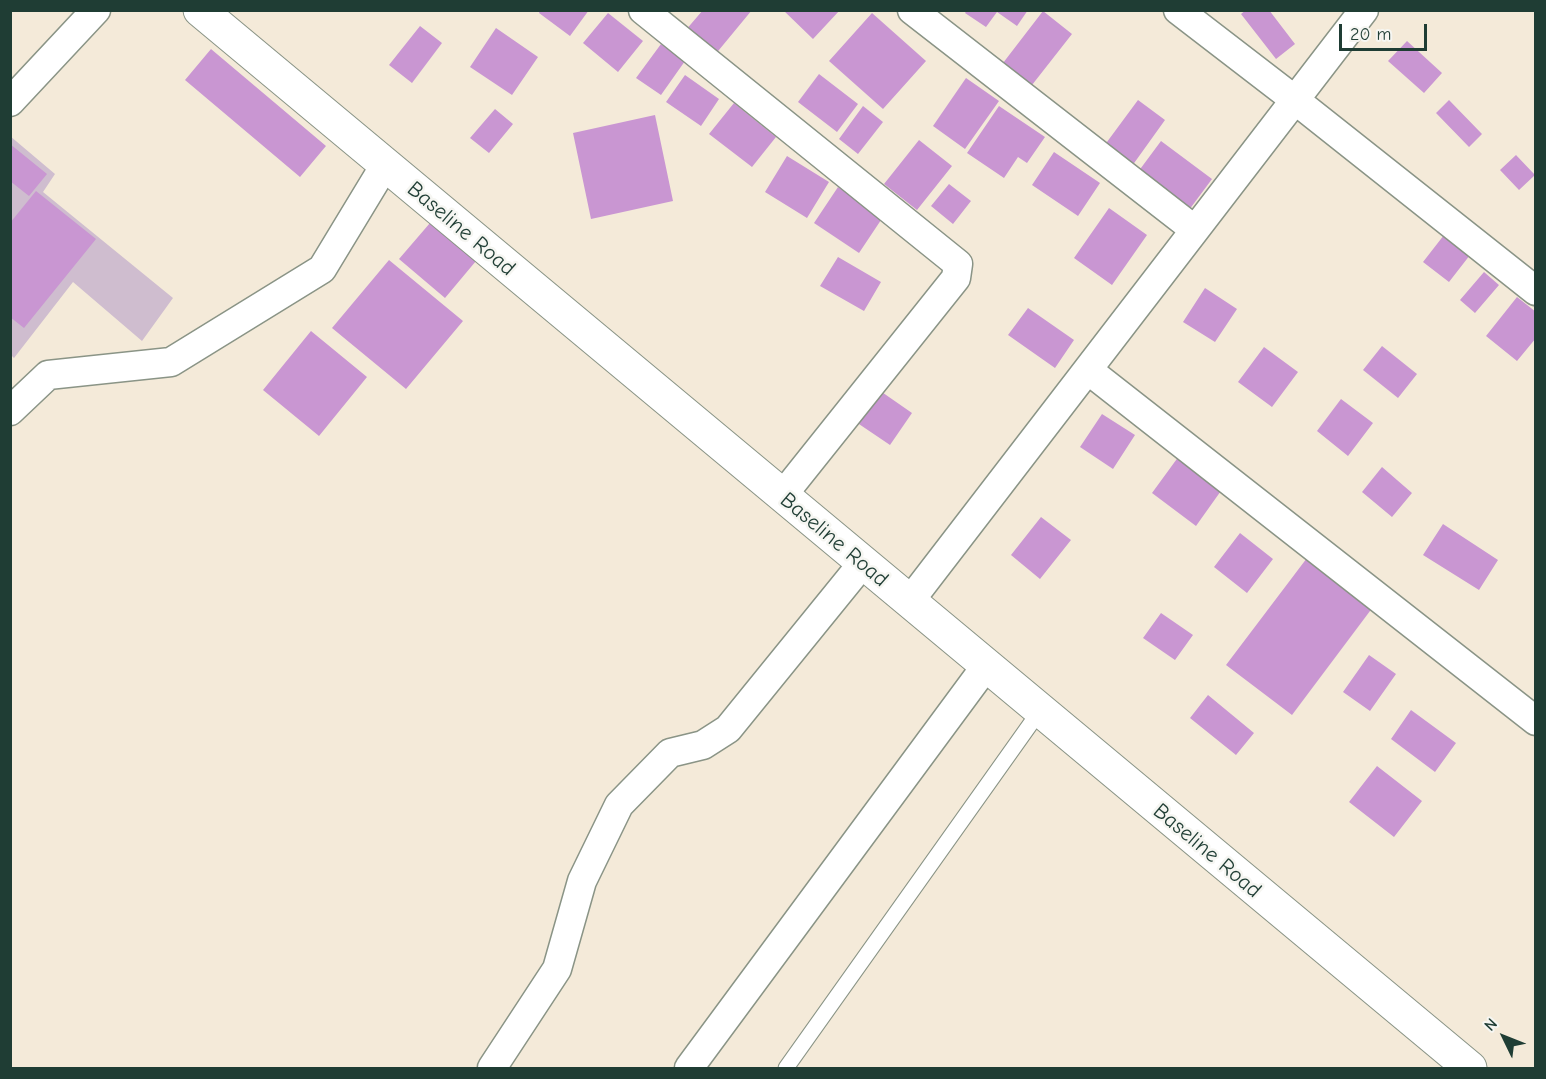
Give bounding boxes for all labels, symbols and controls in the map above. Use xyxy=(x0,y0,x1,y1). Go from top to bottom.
scale bar xyxy=(1342,12,1430,50)
text: 20 m xyxy=(1350,24,1391,45)
street label: Baseline Road xyxy=(402,176,520,282)
street label: Baseline Road xyxy=(775,487,893,593)
street label: Baseline Road xyxy=(1148,798,1266,904)
north arrow xyxy=(1474,1007,1534,1067)
text: N xyxy=(1481,1015,1501,1035)

